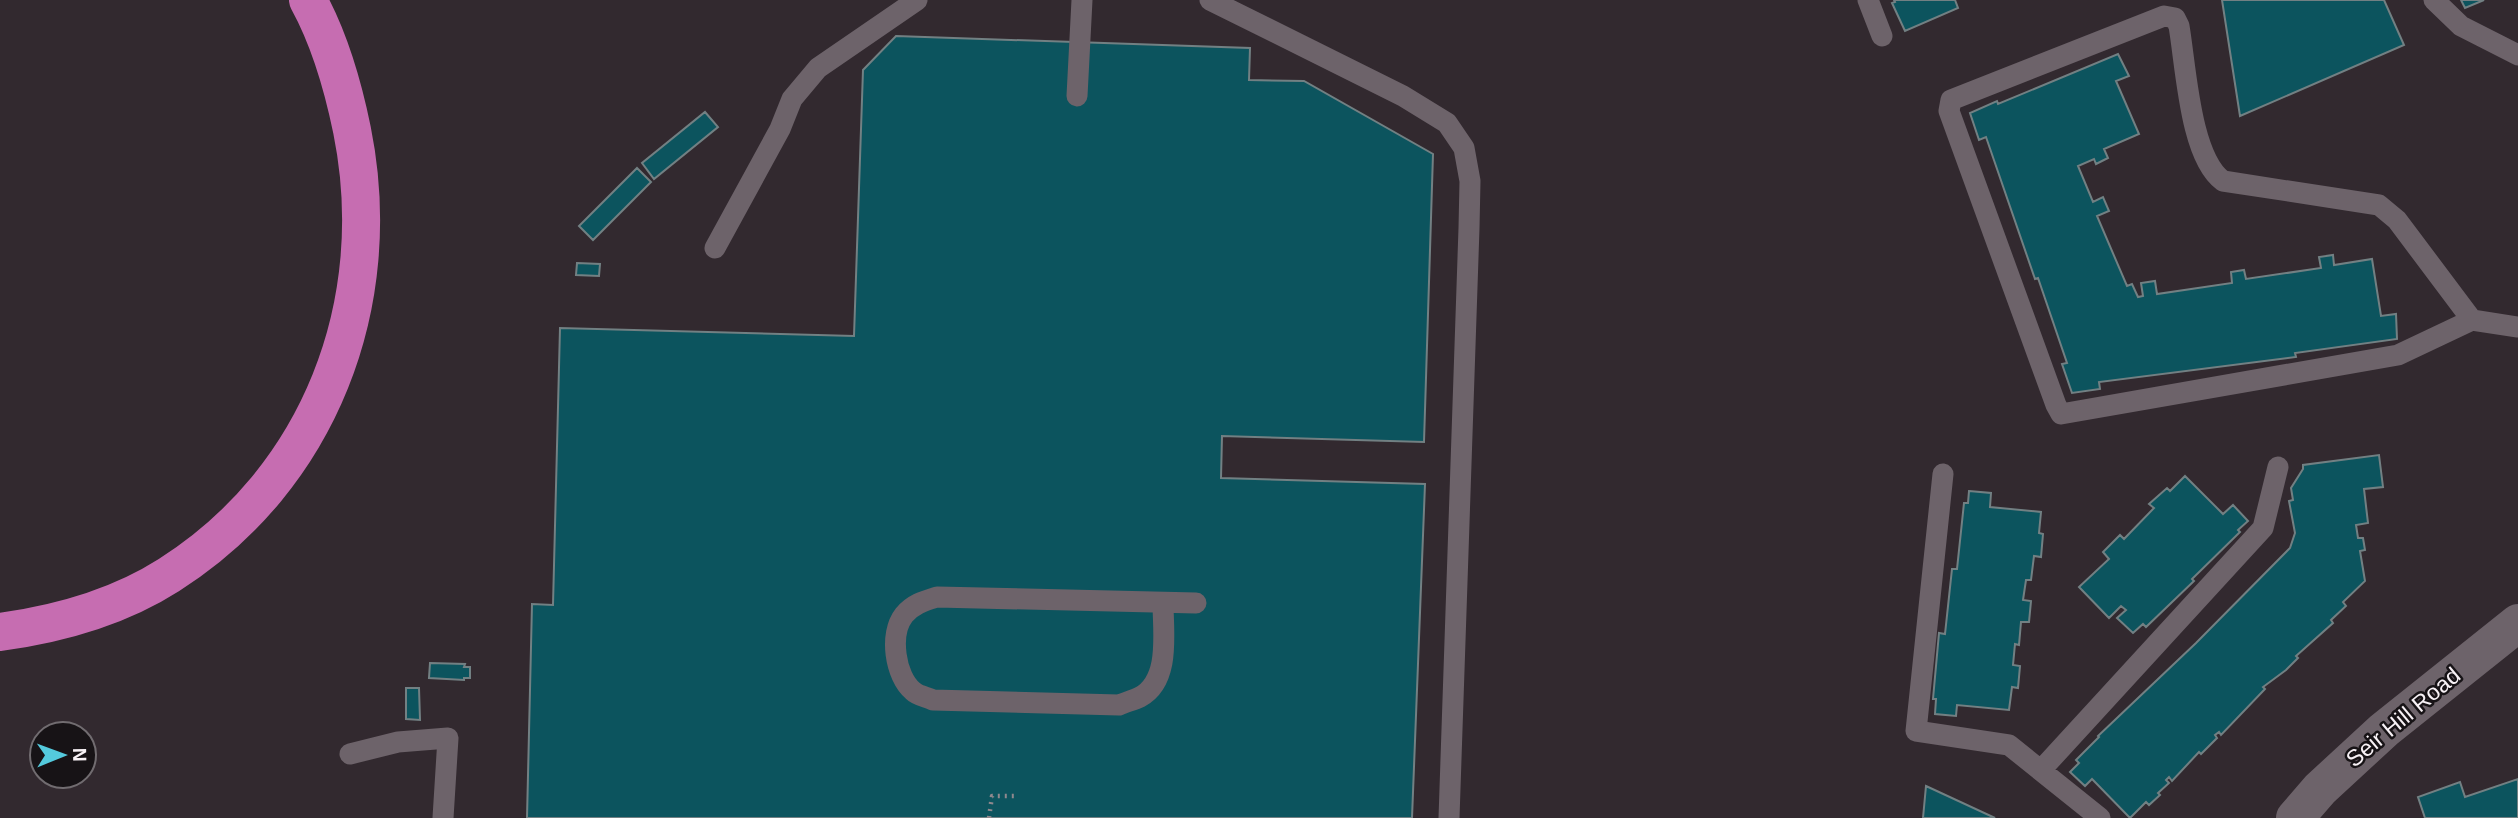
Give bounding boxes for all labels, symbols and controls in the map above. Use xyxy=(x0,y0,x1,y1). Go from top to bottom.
street label: Seir Hill Road xyxy=(2341,662,2465,772)
north arrow xyxy=(28,720,98,790)
text: N xyxy=(69,748,90,762)

